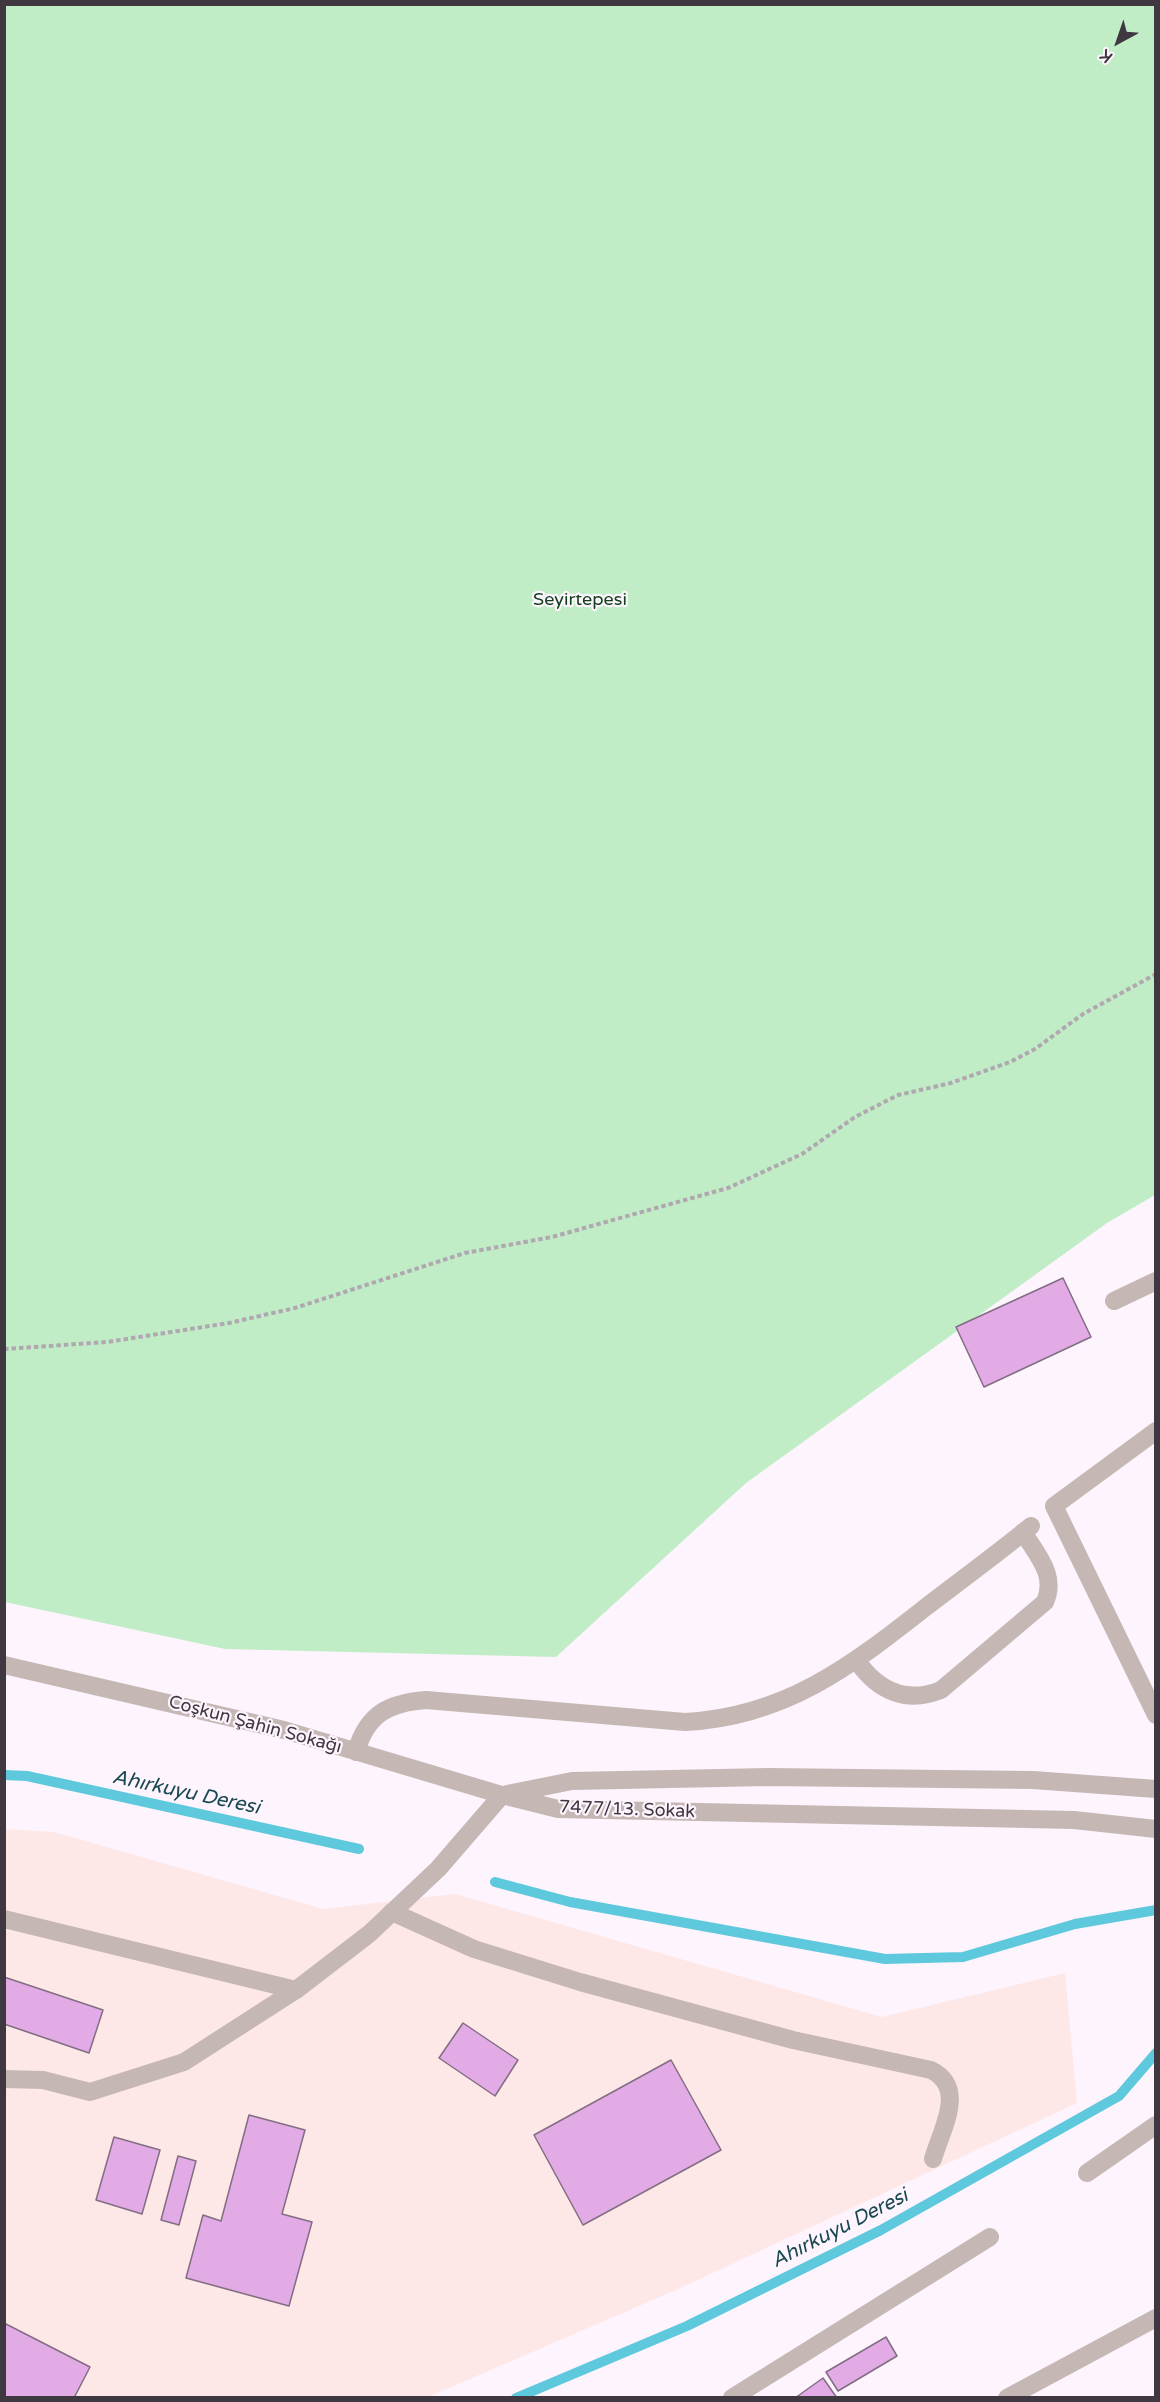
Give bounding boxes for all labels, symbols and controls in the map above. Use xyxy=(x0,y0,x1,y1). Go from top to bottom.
north arrow xyxy=(1088,12,1148,72)
text: K xyxy=(1096,45,1117,67)
park label: Seyirtepesi xyxy=(533,589,627,611)
street label: Coşkun Şahin Sokağı xyxy=(166,1692,344,1758)
water label: Ahırkuyu Deresi xyxy=(110,1766,262,1820)
street label: 7477/13. Sokak xyxy=(559,1797,695,1823)
water label: Ahırkuyu Deresi xyxy=(768,2184,912,2274)

